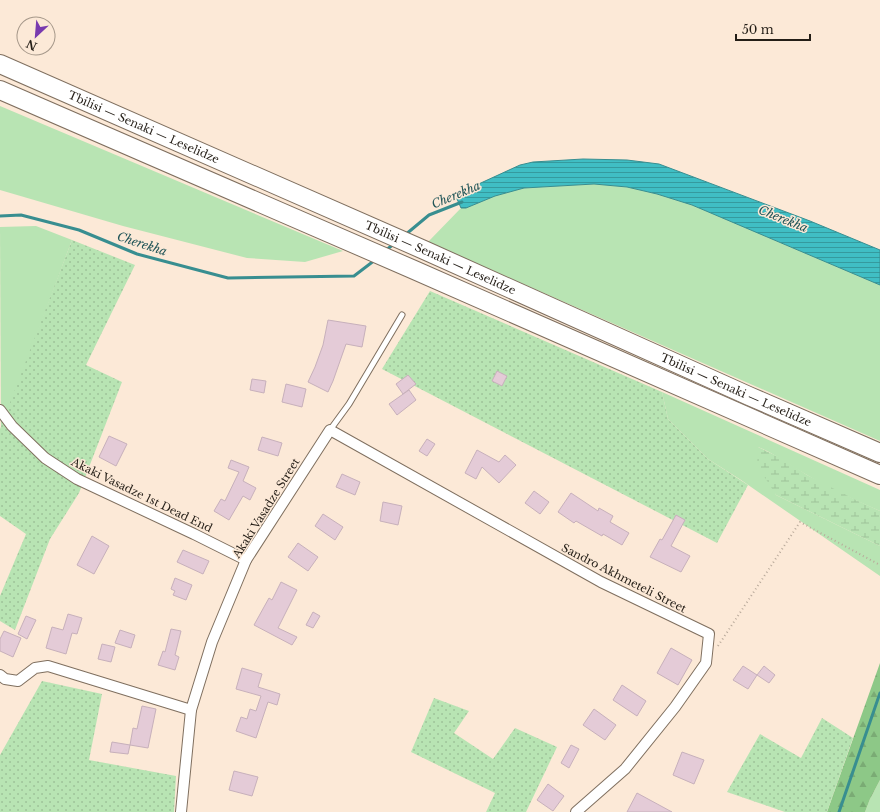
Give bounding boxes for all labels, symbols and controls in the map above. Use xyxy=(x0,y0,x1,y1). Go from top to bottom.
north arrow xyxy=(16,16,56,56)
scale bar xyxy=(736,16,810,42)
text: 50 m xyxy=(742,22,774,37)
text: N xyxy=(23,36,39,54)
street label: Tbilisi — Senaki — Leselidze xyxy=(66,88,222,166)
water label: Cherekha xyxy=(429,177,483,212)
water label: Cherekha xyxy=(756,202,810,235)
street label: Tbilisi — Senaki — Leselidze xyxy=(363,218,518,297)
water label: Cherekha xyxy=(115,228,169,259)
street label: Tbilisi — Senaki — Leselidze xyxy=(658,350,814,429)
street label: Akaki Vasadze 1st Dead End xyxy=(68,454,215,536)
street label: Akaki Vasadze Street xyxy=(229,455,303,562)
street label: Sandro Akhmeteli Street xyxy=(559,540,689,616)

